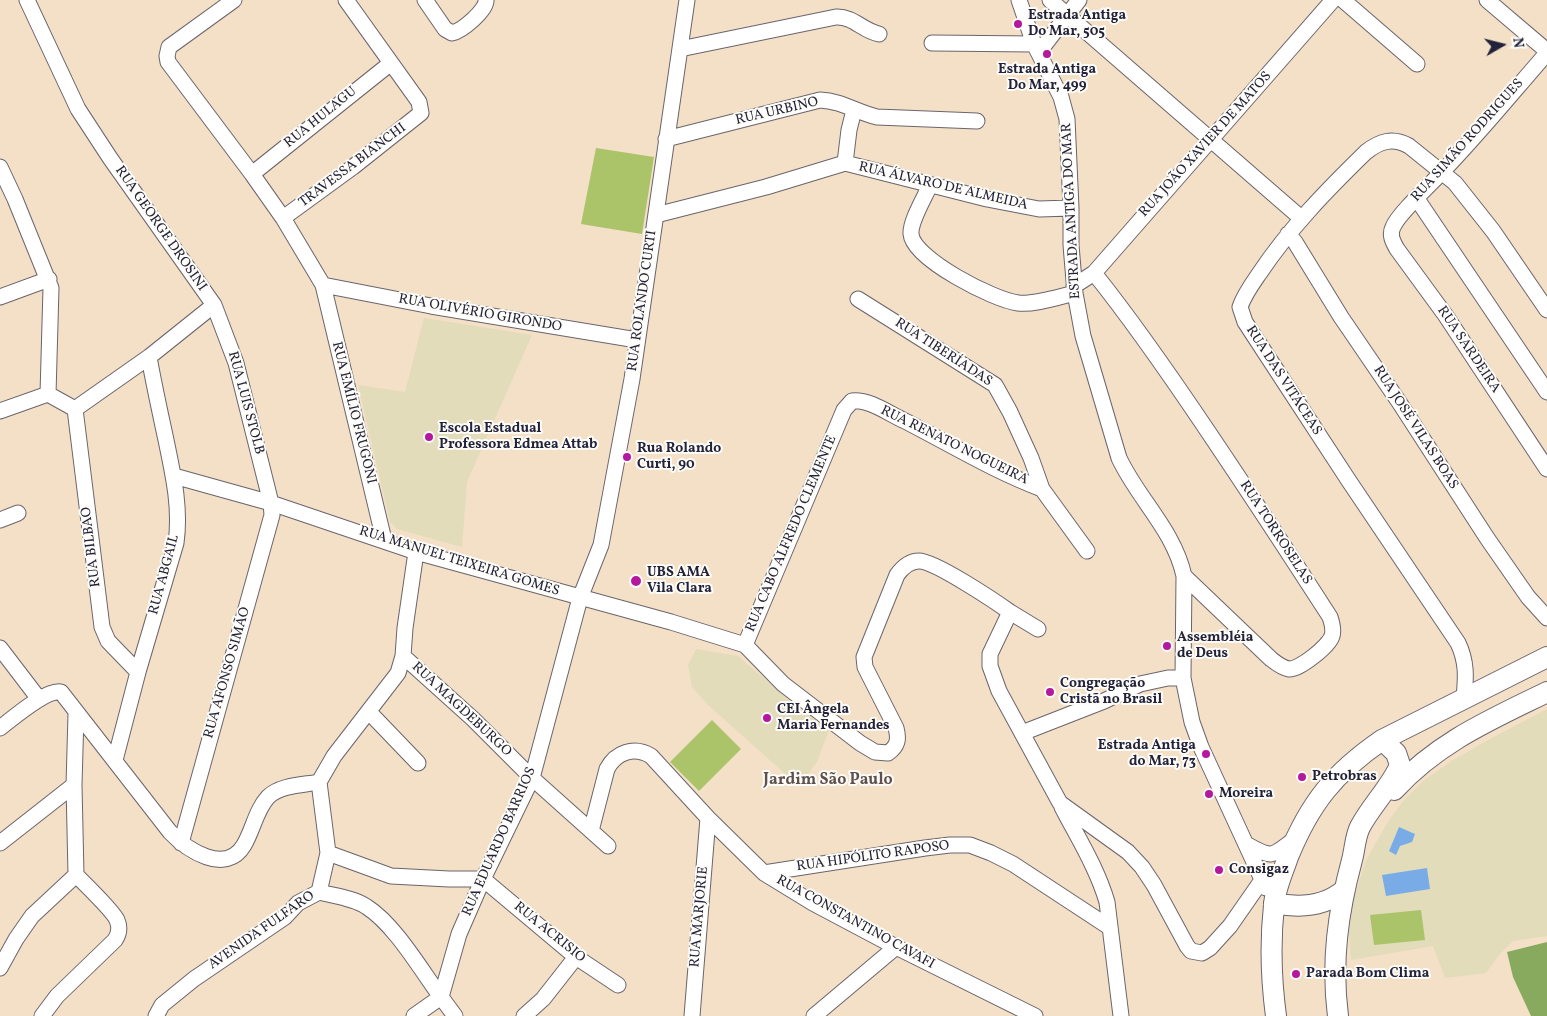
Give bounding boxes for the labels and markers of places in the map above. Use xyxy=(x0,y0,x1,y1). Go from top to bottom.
place label: Estrada Antiga Do Mar, 505 xyxy=(1028,8,1126,40)
marker: Estrada Antiga Do Mar, 505 xyxy=(1012,18,1024,30)
marker: Estrada Antiga Do Mar, 499 xyxy=(1041,48,1053,60)
place label: Estrada Antiga Do Mar, 499 xyxy=(998,62,1096,94)
place label: Escola Estadual Professora Edmea Attab xyxy=(439,421,597,454)
marker: Escola Estadual Professora Edmea Attab xyxy=(423,431,435,443)
place label: Rua Rolando Curti, 90 xyxy=(637,441,721,474)
marker: Rua Rolando Curti, 90 xyxy=(621,451,633,463)
place label: UBS AMA Vila Clara xyxy=(647,565,712,598)
marker: UBS AMA Vila Clara xyxy=(629,574,643,588)
place label: Assembléia de Deus xyxy=(1177,630,1253,662)
marker: Assembléia de Deus xyxy=(1161,640,1173,652)
place label: Congregação Cristã no Brasil xyxy=(1060,676,1162,709)
marker: Congregação Cristã no Brasil xyxy=(1044,686,1056,698)
place label: CEI Ângela Maria Fernandes xyxy=(777,702,890,734)
marker: CEI Ângela Maria Fernandes xyxy=(761,712,773,724)
place label: Estrada Antiga do Mar, 73 xyxy=(1098,738,1196,770)
marker: Estrada Antiga do Mar, 73 xyxy=(1200,748,1212,760)
place label: Petrobras xyxy=(1312,769,1377,785)
marker: Petrobras xyxy=(1296,771,1308,783)
place label: Moreira xyxy=(1219,786,1273,802)
marker: Moreira xyxy=(1203,788,1215,800)
place label: Consigaz xyxy=(1229,862,1289,878)
marker: Consigaz xyxy=(1213,864,1225,876)
place label: Parada Bom Clima xyxy=(1306,966,1429,982)
marker: Parada Bom Clima xyxy=(1290,968,1302,980)

